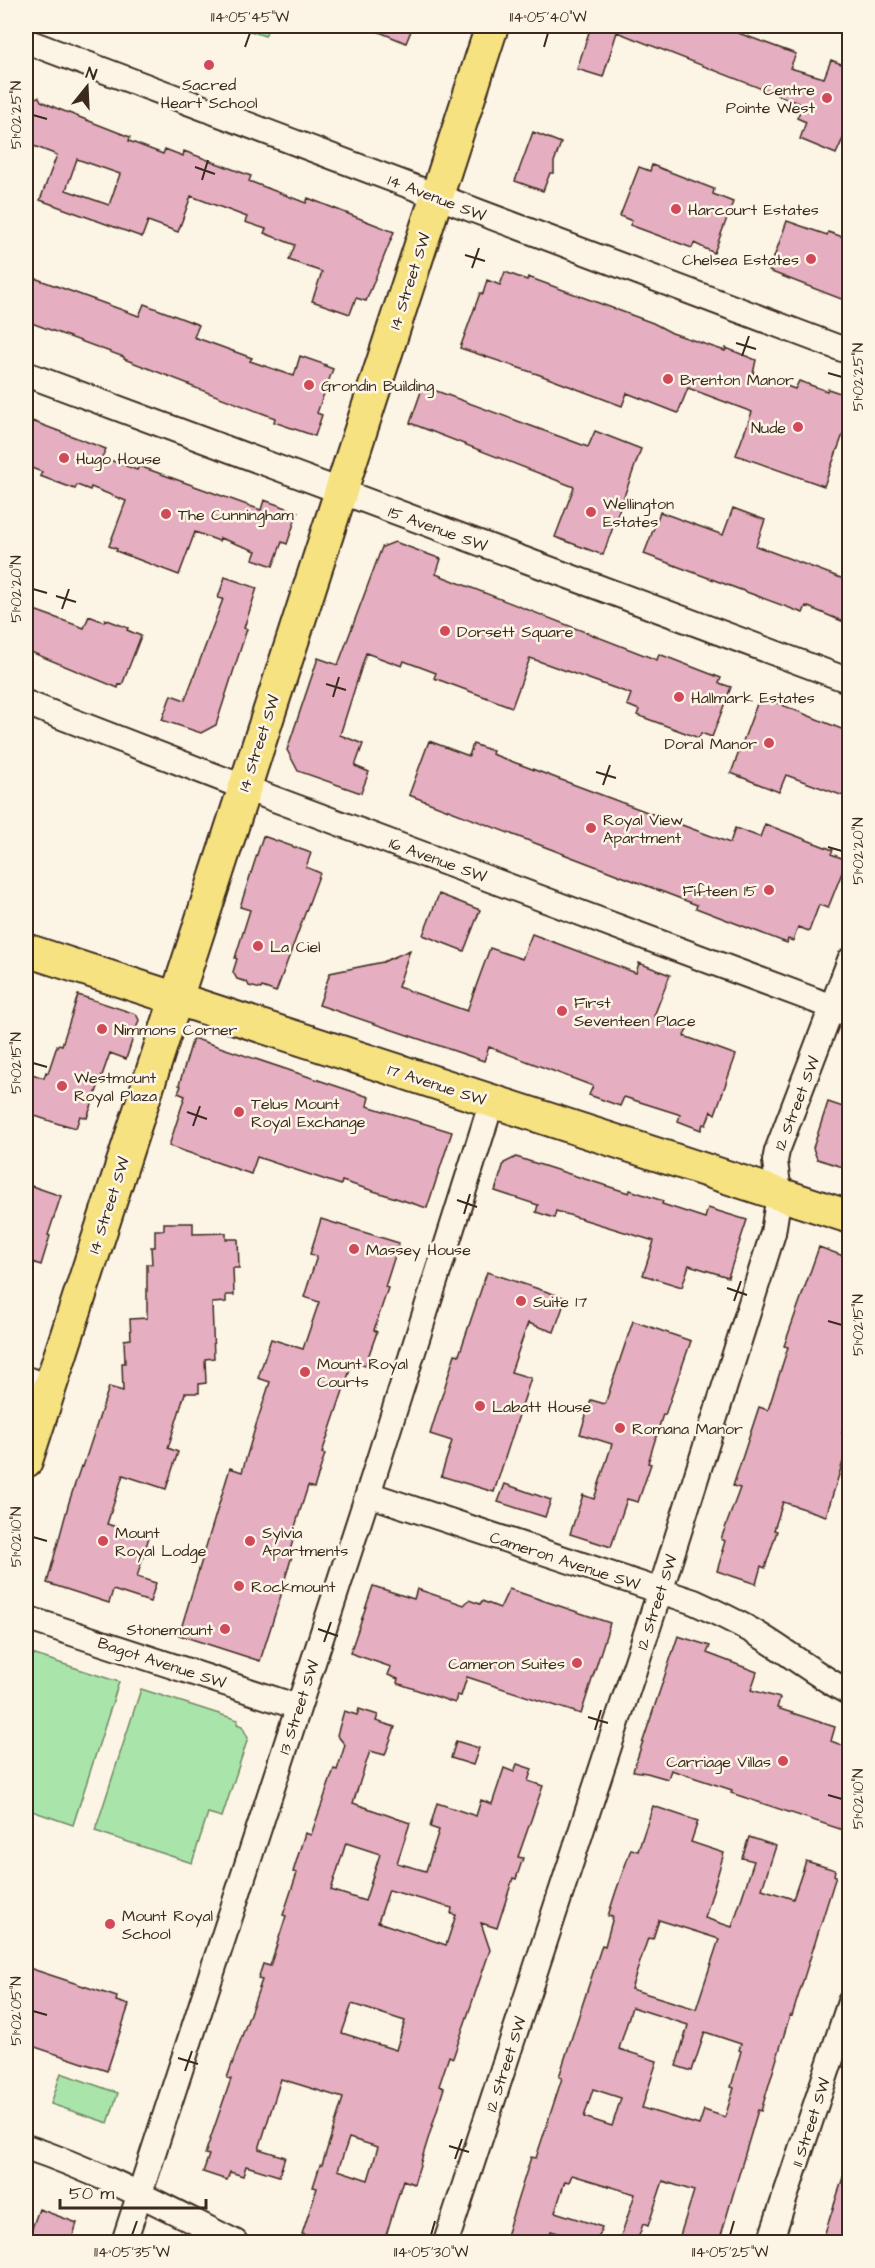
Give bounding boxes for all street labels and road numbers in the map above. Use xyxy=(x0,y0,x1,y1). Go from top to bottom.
street label: 14 Avenue SW xyxy=(385,169,489,227)
street label: 14 Street SW xyxy=(384,230,436,332)
street label: 15 Avenue SW xyxy=(385,501,490,557)
street label: 14 Street SW xyxy=(233,692,285,794)
street label: 16 Avenue SW xyxy=(386,832,489,888)
street label: 12 Street SW xyxy=(769,1053,825,1153)
street label: 17 Avenue SW xyxy=(385,1059,489,1111)
street label: 14 Street SW xyxy=(83,1154,135,1256)
street label: Cameron Avenue SW xyxy=(487,1526,643,1596)
street label: 12 Street SW xyxy=(631,1552,683,1653)
street label: Bagot Avenue SW xyxy=(95,1632,229,1695)
street label: 13 Street SW xyxy=(273,1657,325,1757)
street label: 12 Street SW xyxy=(480,2014,532,2115)
street label: 11 Street SW xyxy=(786,2075,836,2169)

